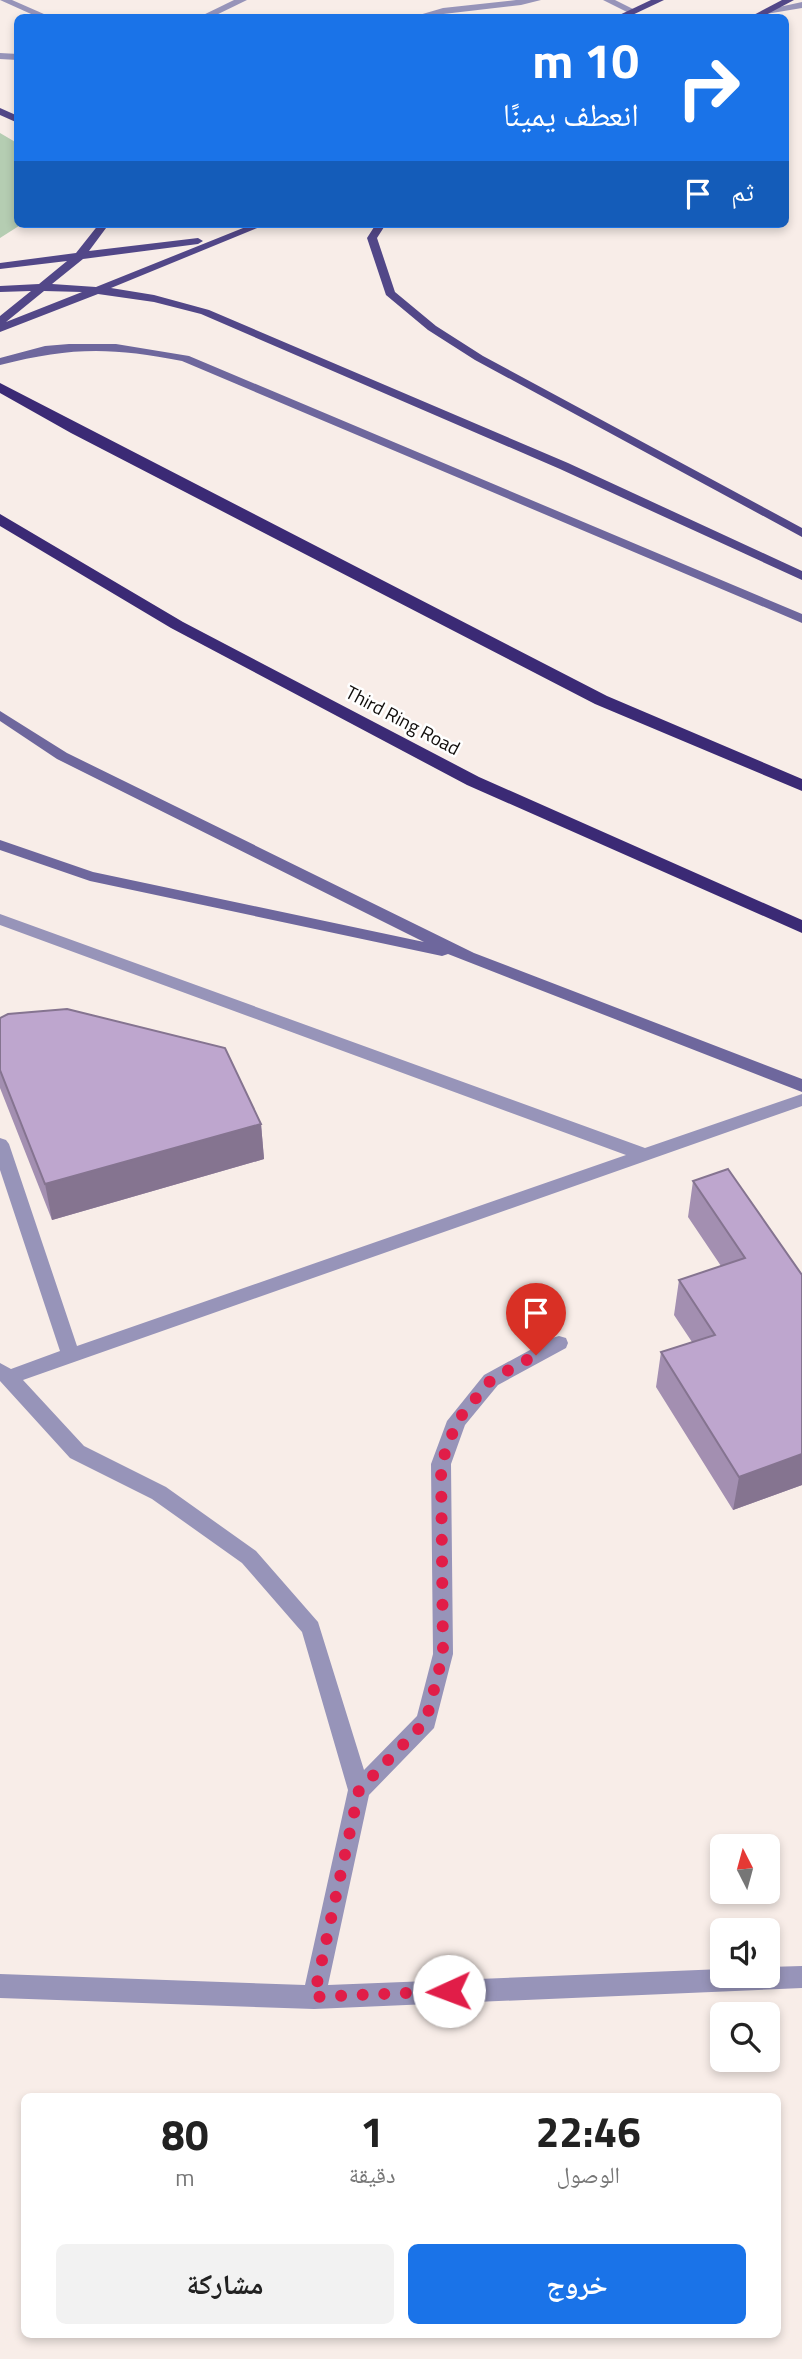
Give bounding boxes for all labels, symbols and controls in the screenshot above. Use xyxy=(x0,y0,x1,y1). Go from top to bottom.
text: 10 m xyxy=(532,22,639,97)
icon: right xyxy=(663,42,754,133)
text: انعطف يمينًا xyxy=(503,90,639,138)
text: ثم xyxy=(731,172,754,211)
icon: arrive xyxy=(679,175,717,213)
street label: Third Ring Road xyxy=(341,677,466,762)
pin xyxy=(506,1283,566,1355)
icon: arrive xyxy=(517,1294,555,1332)
north arrow xyxy=(710,1834,780,1904)
map controls xyxy=(710,1834,780,2072)
button: sound xyxy=(710,1918,780,1988)
position arrow xyxy=(412,1954,486,2028)
button: search xyxy=(710,2002,780,2072)
text: 1 xyxy=(360,2099,384,2163)
text: 22:46 xyxy=(536,2099,641,2163)
text: 80 xyxy=(161,2102,208,2166)
text: دقيقة xyxy=(349,2157,396,2192)
text: الوصول xyxy=(556,2157,620,2192)
text: m xyxy=(175,2160,195,2195)
button: مشاركة xyxy=(56,2244,394,2324)
button: خروج xyxy=(408,2244,746,2324)

